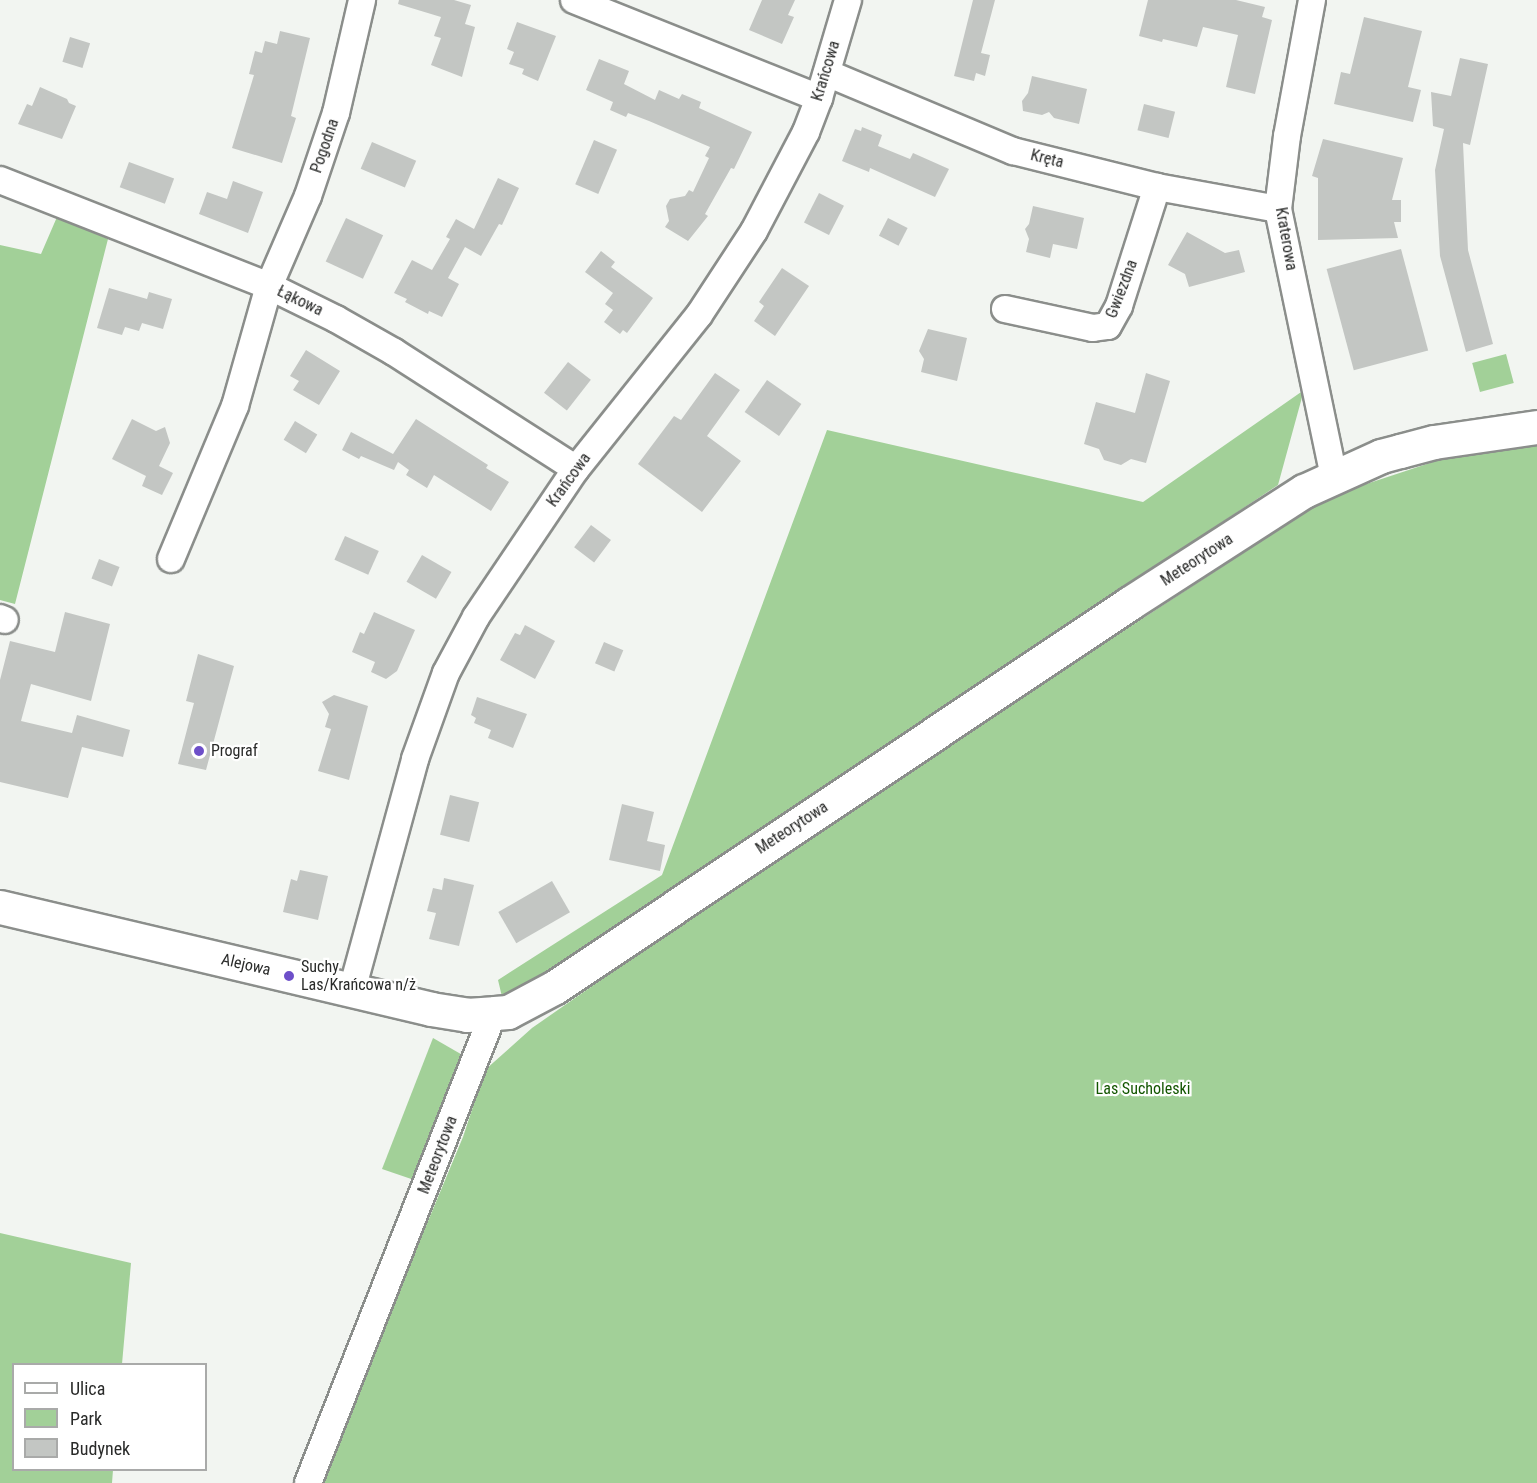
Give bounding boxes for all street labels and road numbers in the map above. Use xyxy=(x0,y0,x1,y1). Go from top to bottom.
street label: Krańcowa xyxy=(808,38,844,104)
street label: Pogodna xyxy=(307,116,343,176)
street label: Kręta xyxy=(1028,146,1066,172)
street label: Kraterowa xyxy=(1271,206,1301,272)
street label: Gwiezdna xyxy=(1102,257,1142,321)
street label: Łąkowa xyxy=(274,282,326,320)
street label: Krańcowa xyxy=(543,449,595,511)
street label: Meteorytowa xyxy=(1157,530,1237,590)
street label: Meteorytowa xyxy=(752,798,832,858)
street label: Alejowa xyxy=(219,950,273,980)
street label: Meteorytowa xyxy=(414,1113,462,1197)

